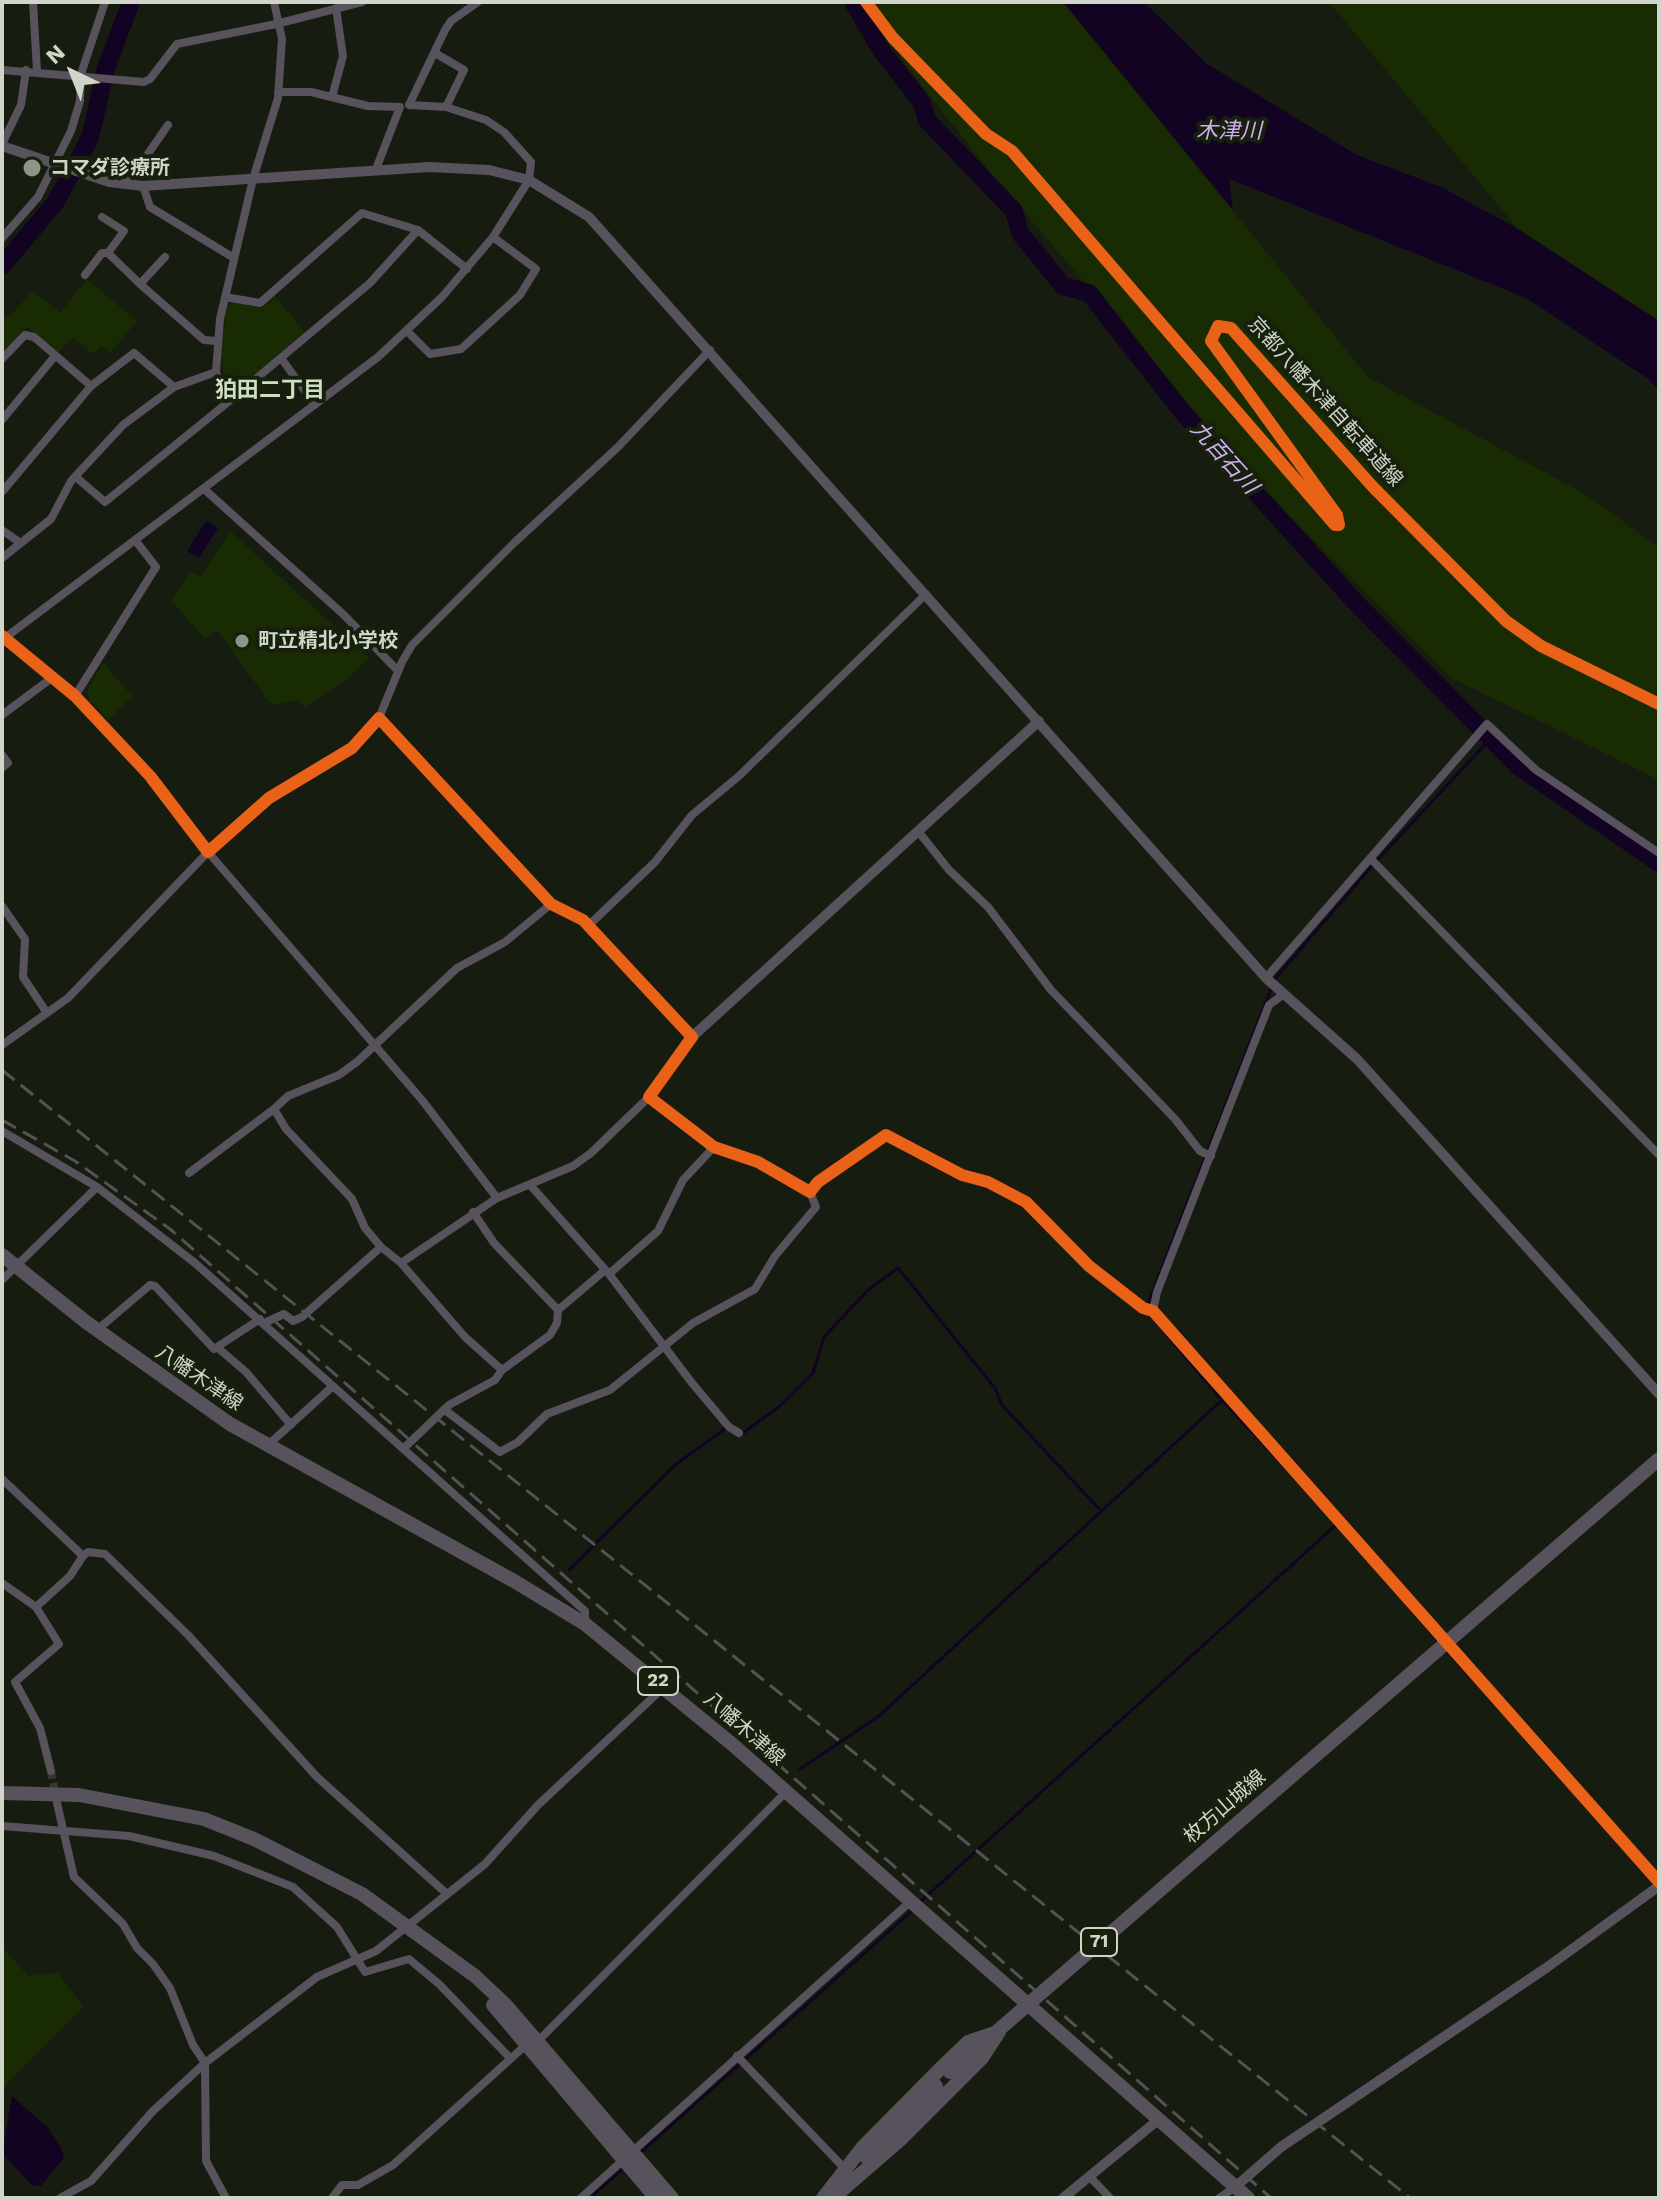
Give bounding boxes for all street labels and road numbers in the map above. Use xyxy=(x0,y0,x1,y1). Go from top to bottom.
street label: 京都八幡木津自転車道線 xyxy=(1242,312,1408,492)
street label: 八幡木津線 xyxy=(151,1340,247,1416)
road number: 22 xyxy=(638,1667,678,1695)
street label: 八幡木津線 xyxy=(698,1687,790,1771)
street label: 枚方山城線 xyxy=(1179,1765,1271,1849)
road number: 71 xyxy=(1081,1928,1117,1956)

